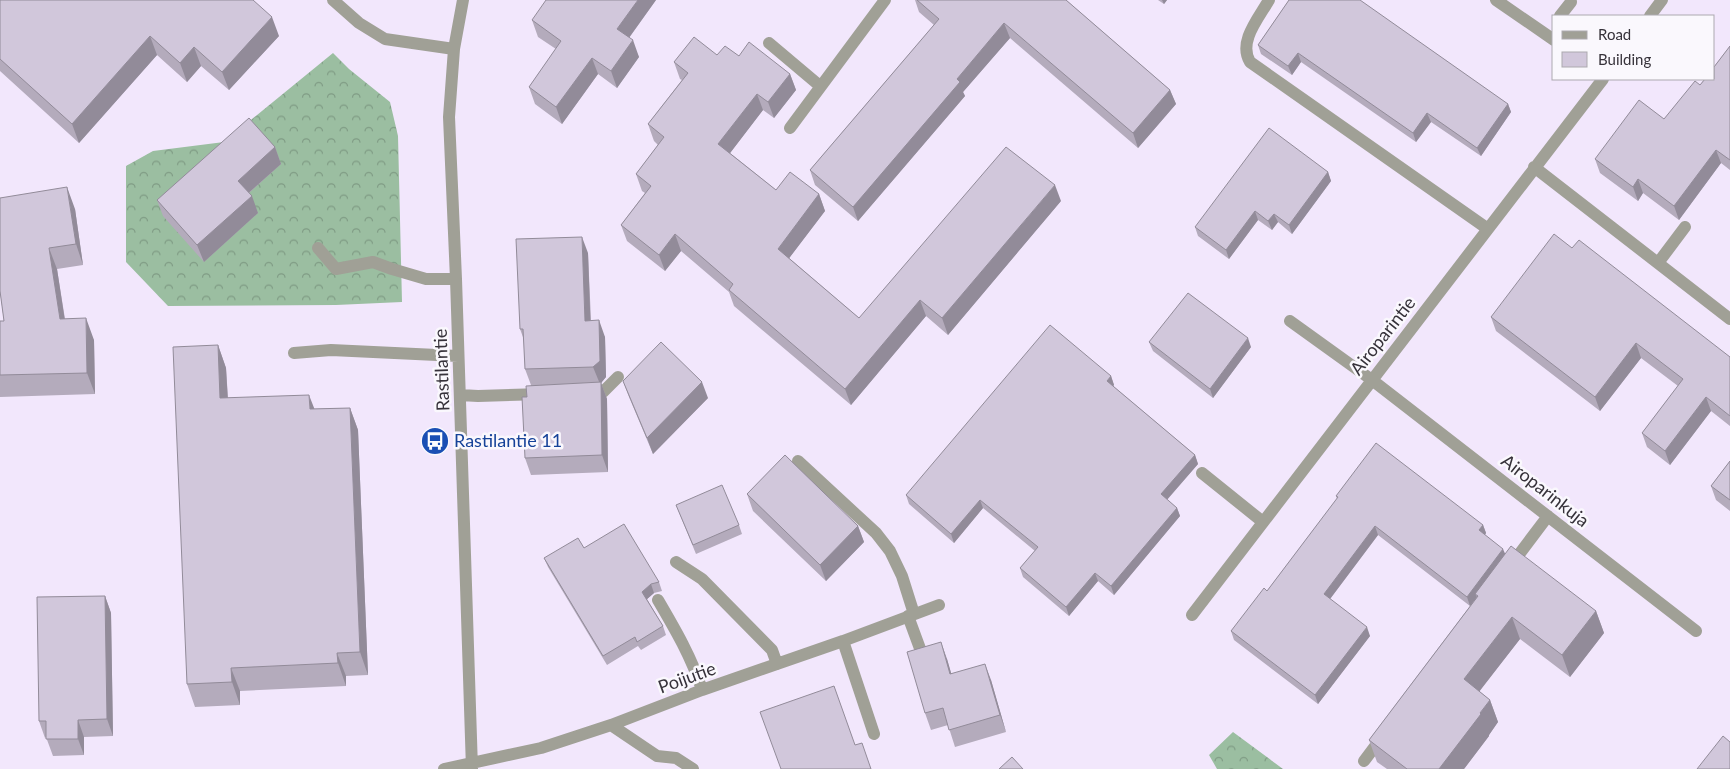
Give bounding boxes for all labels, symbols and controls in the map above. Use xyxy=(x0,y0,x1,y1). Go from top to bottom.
legend xyxy=(1552,15,1715,80)
text: Road xyxy=(1598,25,1631,43)
text: Building xyxy=(1598,50,1651,68)
street label: Airoparintie xyxy=(1345,292,1420,379)
street label: Rastilantie xyxy=(429,328,453,412)
bus stop icon: Rastilantie 11 xyxy=(420,426,450,456)
place label: Rastilantie 11 xyxy=(454,429,562,451)
street label: Airoparinkuja xyxy=(1497,449,1594,531)
street label: Poijutie xyxy=(655,656,719,698)

